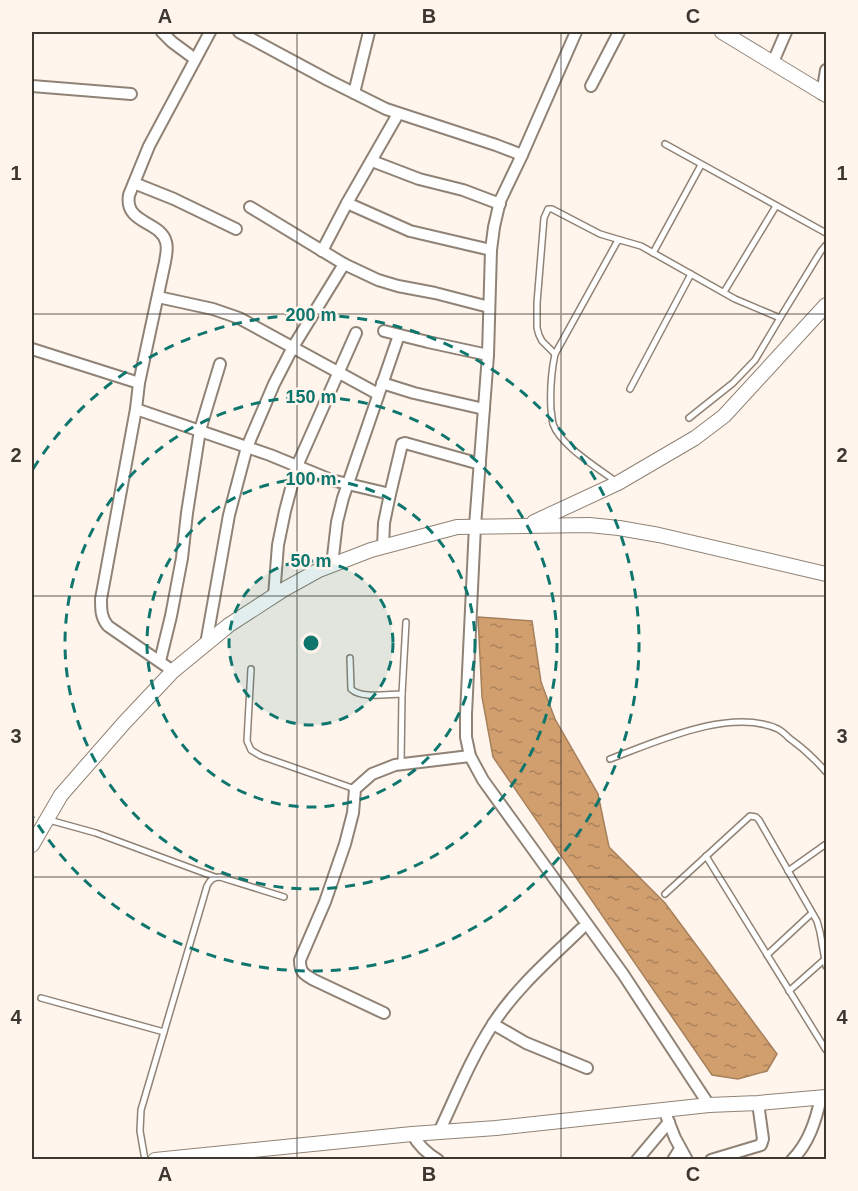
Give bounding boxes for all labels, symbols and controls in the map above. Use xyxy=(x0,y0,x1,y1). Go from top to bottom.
text: A xyxy=(158,5,172,27)
text: B xyxy=(422,5,436,27)
text: C xyxy=(686,5,700,27)
text: 1 xyxy=(10,162,22,184)
text: 1 xyxy=(836,162,848,184)
text: 200 m xyxy=(285,305,337,325)
text: 150 m xyxy=(285,387,337,407)
text: 2 xyxy=(10,444,22,466)
text: 2 xyxy=(836,444,848,466)
text: 100 m xyxy=(285,469,337,489)
text: 50 m xyxy=(290,551,332,571)
centre of rings xyxy=(301,633,321,653)
text: 3 xyxy=(10,725,22,747)
text: 3 xyxy=(836,725,848,747)
text: 4 xyxy=(10,1006,22,1028)
text: 4 xyxy=(836,1006,848,1028)
text: A xyxy=(158,1163,172,1185)
text: B xyxy=(422,1163,436,1185)
text: C xyxy=(686,1163,700,1185)

